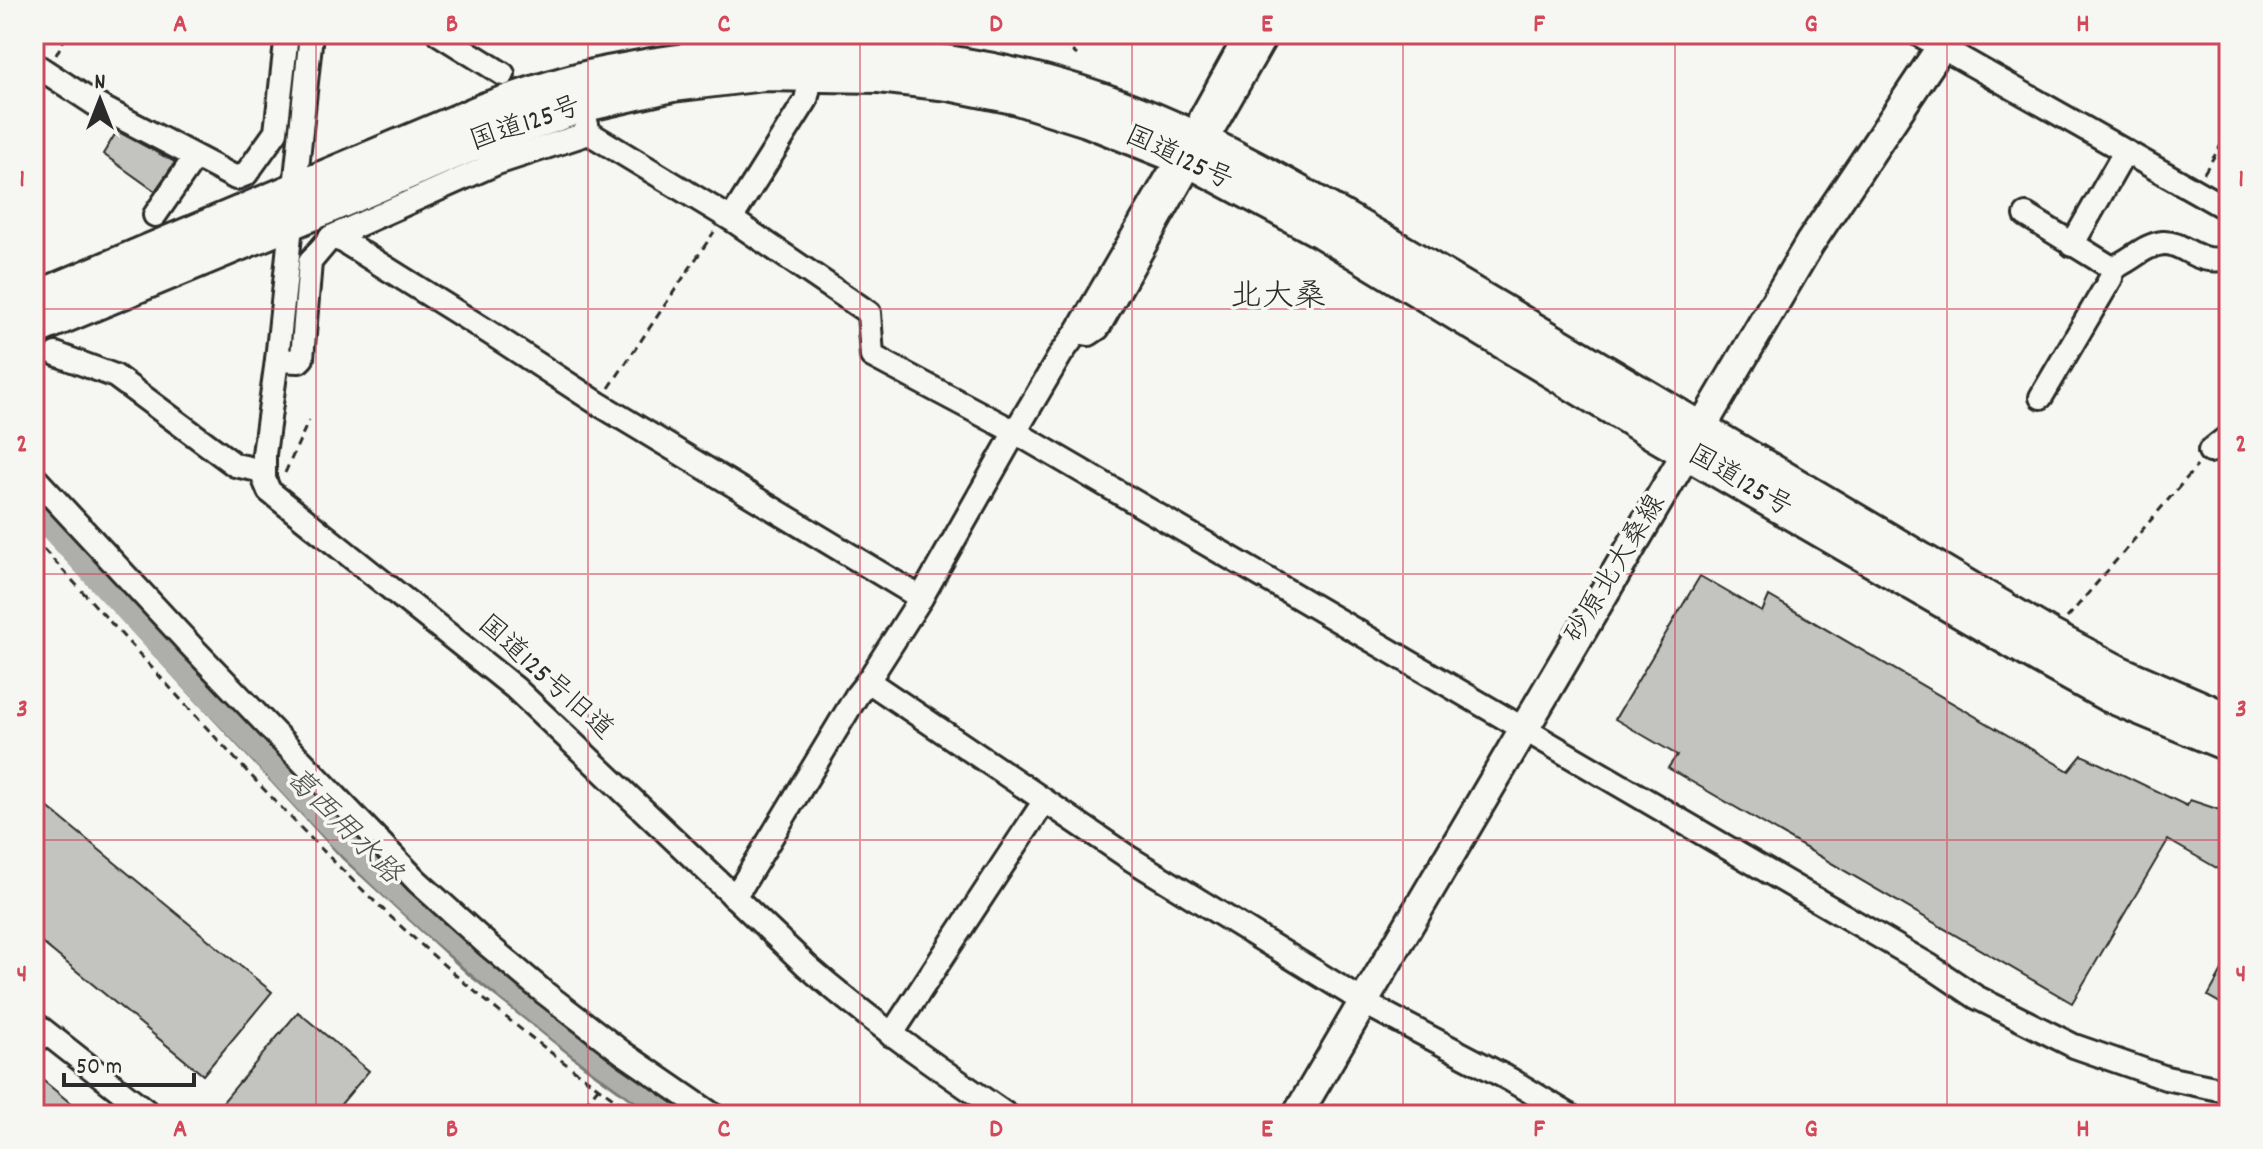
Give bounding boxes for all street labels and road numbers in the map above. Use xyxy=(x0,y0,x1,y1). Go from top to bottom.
street label: 国道125号 xyxy=(465,88,587,164)
street label: 国道125号 xyxy=(1117,118,1239,202)
street label: 国道125号 xyxy=(1679,437,1799,529)
street label: 砂原北大桑線 xyxy=(1557,488,1677,652)
street label: 国道125号旧道 xyxy=(467,607,621,751)

